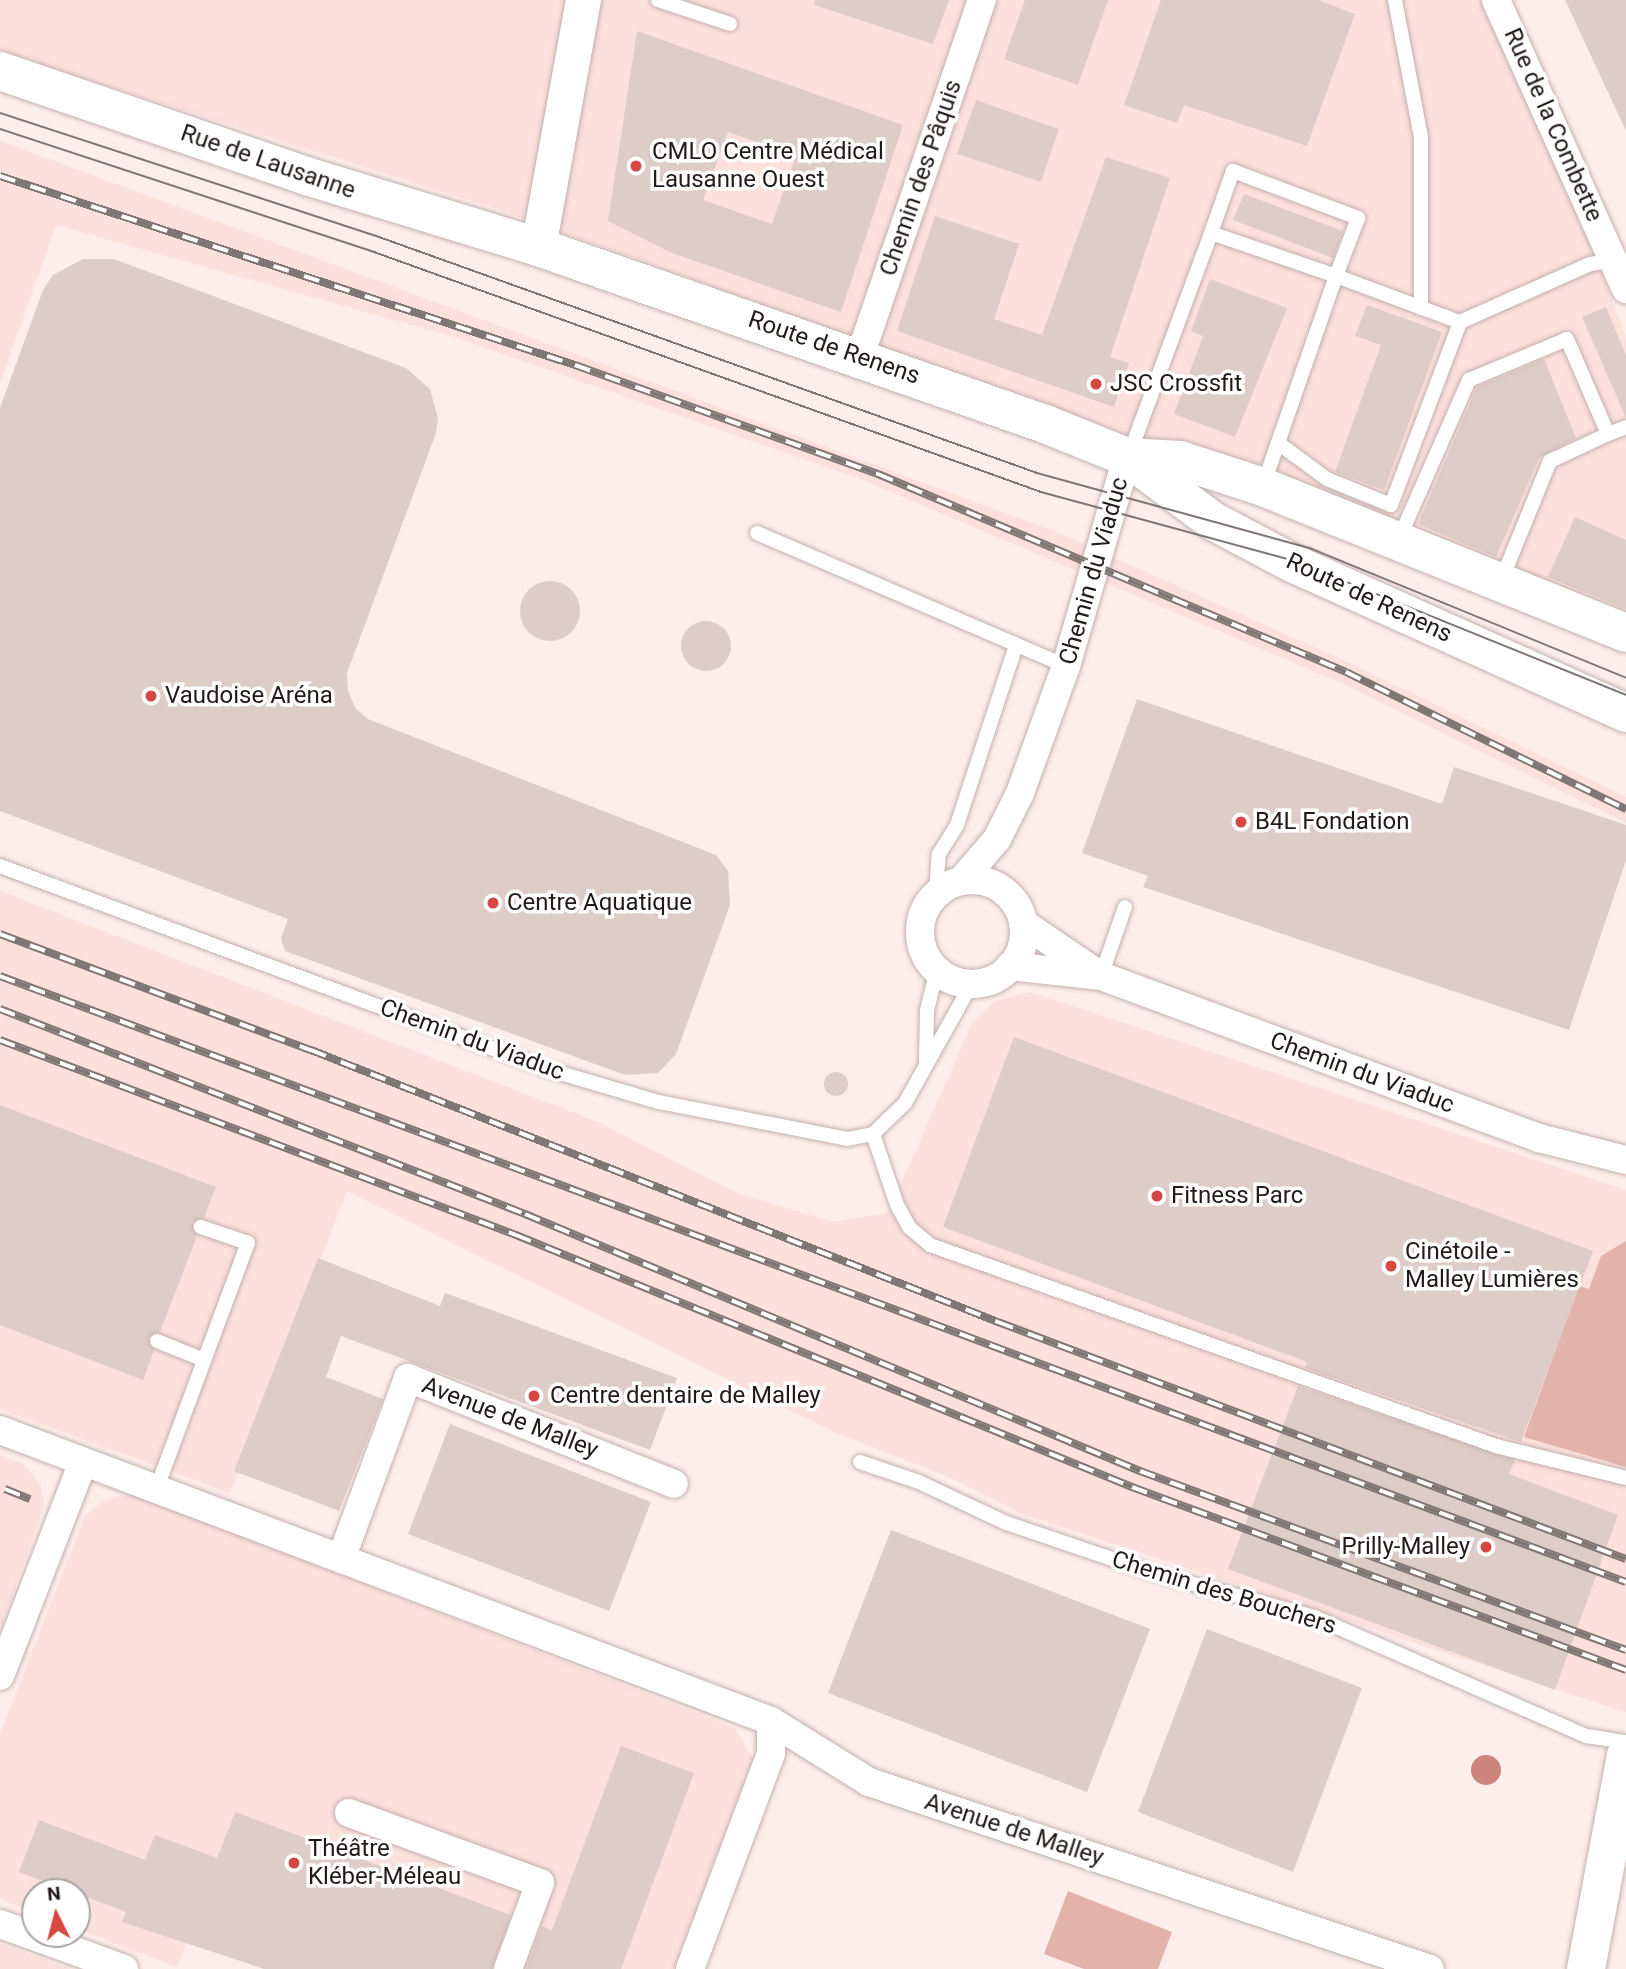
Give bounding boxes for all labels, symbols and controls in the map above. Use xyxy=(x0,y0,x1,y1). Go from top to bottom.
street label: Rue de la Combette xyxy=(1497,24,1609,226)
street label: Chemin des Pâquis xyxy=(874,76,968,280)
street label: Rue de Lausanne xyxy=(177,119,359,205)
place label: CMLO Centre Médical Lausanne Ouest xyxy=(652,138,884,194)
marker: CMLO Centre Médical Lausanne Ouest xyxy=(626,156,646,176)
street label: Route de Renens xyxy=(744,305,924,391)
place label: JSC Crossfit xyxy=(1110,370,1242,398)
marker: JSC Crossfit xyxy=(1088,376,1104,392)
street label: Chemin du Viaduc xyxy=(1053,474,1135,668)
street label: Route de Renens xyxy=(1282,547,1456,649)
place label: Vaudoise Aréna xyxy=(165,682,333,710)
marker: Vaudoise Aréna xyxy=(143,688,159,704)
place label: B4L Fondation xyxy=(1255,808,1409,836)
marker: B4L Fondation xyxy=(1233,814,1249,830)
place label: Centre Aquatique xyxy=(507,889,692,917)
marker: Centre Aquatique xyxy=(485,895,501,911)
street label: Chemin du Viaduc xyxy=(376,993,568,1087)
street label: Chemin du Viaduc xyxy=(1266,1026,1458,1120)
place label: Fitness Parc xyxy=(1171,1182,1303,1210)
marker: Fitness Parc xyxy=(1149,1188,1165,1204)
place label: Cinétoile - Malley Lumières xyxy=(1405,1238,1579,1294)
marker: Cinétoile - Malley Lumières xyxy=(1383,1258,1399,1274)
street label: Avenue de Malley xyxy=(418,1371,602,1465)
place label: Centre dentaire de Malley xyxy=(550,1382,821,1410)
marker: Centre dentaire de Malley xyxy=(524,1386,544,1406)
place label: Prilly-Malley xyxy=(1342,1533,1470,1561)
marker: Prilly-Malley xyxy=(1476,1537,1496,1557)
street label: Chemin des Bouchers xyxy=(1108,1545,1340,1641)
street label: Avenue de Malley xyxy=(921,1788,1107,1872)
place label: Théâtre Kléber-Méleau xyxy=(308,1835,461,1891)
marker: Théâtre Kléber-Méleau xyxy=(286,1855,302,1871)
north arrow xyxy=(21,1878,91,1948)
text: N xyxy=(46,1881,62,1906)

